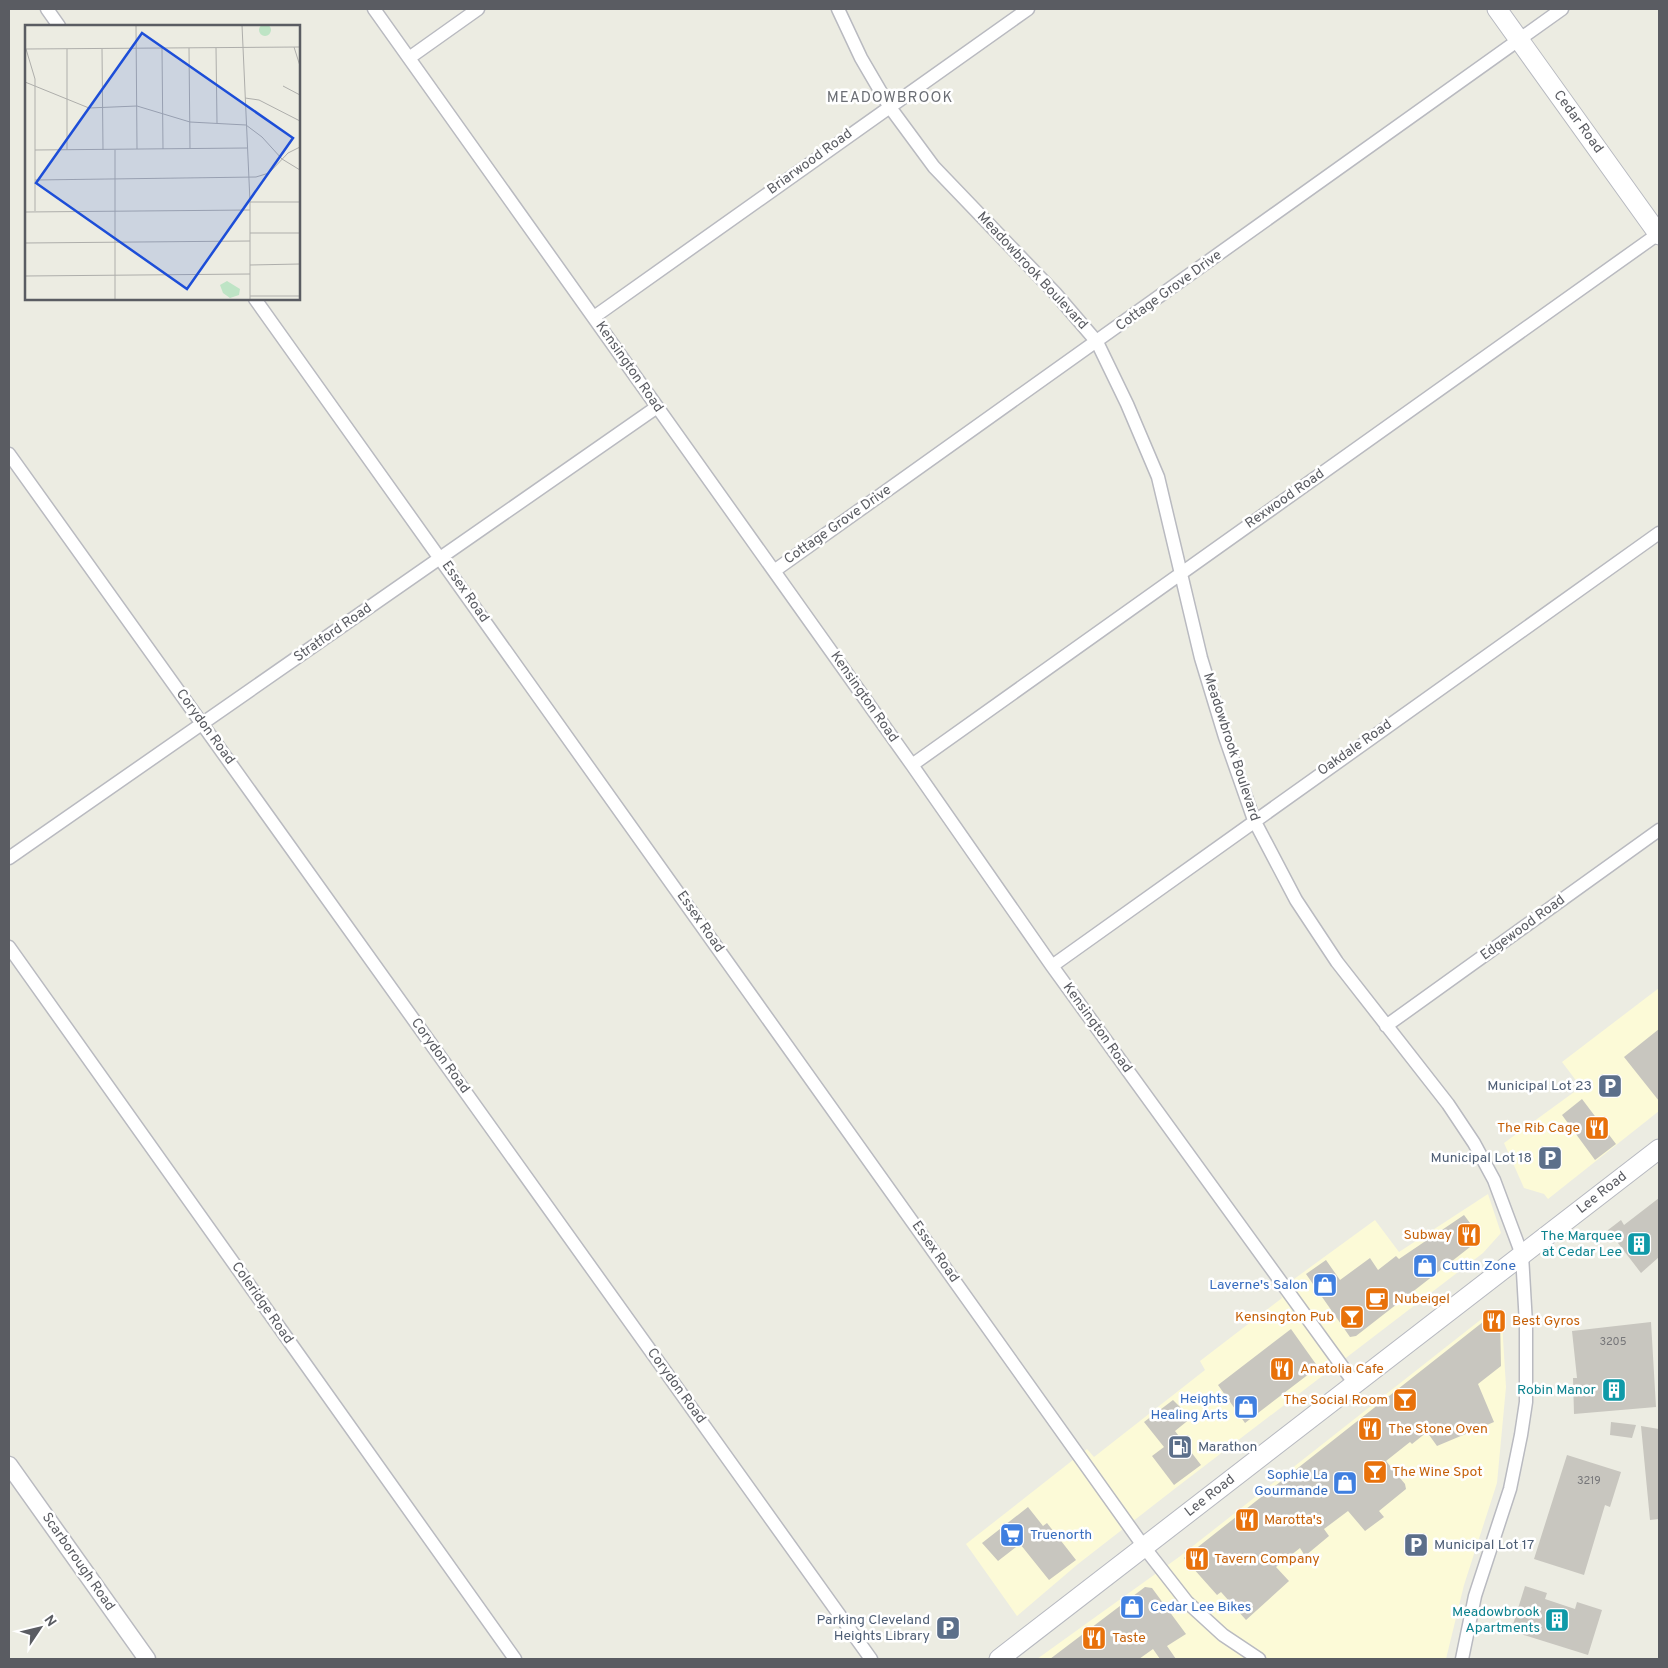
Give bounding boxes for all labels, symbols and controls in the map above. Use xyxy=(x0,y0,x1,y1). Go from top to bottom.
inset map xyxy=(25,25,300,300)
street label: Cedar Road xyxy=(1550,87,1606,157)
district label: MEADOWBROOK xyxy=(827,89,953,108)
street label: Briarwood Road xyxy=(764,126,856,198)
street label: Meadowbrook Boulevard xyxy=(973,209,1091,333)
street label: Cottage Grove Drive xyxy=(1113,247,1225,335)
street label: Kensington Road xyxy=(591,318,667,416)
street label: Rexwood Road xyxy=(1242,465,1328,533)
street label: Cottage Grove Drive xyxy=(781,482,895,568)
street label: Essex Road xyxy=(438,558,492,626)
street label: Stratford Road xyxy=(291,600,375,666)
street label: Kensington Road xyxy=(826,648,902,746)
street label: Meadowbrook Boulevard xyxy=(1199,671,1263,823)
street label: Corydon Road xyxy=(172,686,238,768)
street label: Oakdale Road xyxy=(1315,716,1395,780)
street label: Essex Road xyxy=(673,888,727,956)
street label: Edgewood Road xyxy=(1477,892,1569,964)
street label: Kensington Road xyxy=(1059,980,1135,1076)
street label: Corydon Road xyxy=(407,1015,473,1097)
parking icon: Municipal Lot 23 xyxy=(1597,1073,1623,1099)
place label: Municipal Lot 23 xyxy=(1487,1078,1592,1095)
restaurant icon: The Rib Cage xyxy=(1584,1115,1610,1141)
place label: The Rib Cage xyxy=(1497,1120,1580,1137)
parking icon: Municipal Lot 18 xyxy=(1537,1145,1563,1171)
place label: Municipal Lot 18 xyxy=(1430,1150,1532,1167)
street label: Lee Road xyxy=(1574,1168,1630,1218)
street label: Essex Road xyxy=(908,1218,962,1286)
restaurant icon: Subway xyxy=(1456,1222,1482,1248)
place label: Subway xyxy=(1403,1227,1452,1244)
place label: The Marquee at Cedar Lee xyxy=(1540,1228,1622,1261)
building icon: The Marquee at Cedar Lee xyxy=(1626,1231,1652,1257)
shop icon: Cuttin Zone xyxy=(1412,1253,1438,1279)
place label: Cuttin Zone xyxy=(1442,1258,1516,1275)
street label: Coleridge Road xyxy=(227,1259,297,1347)
shop icon: Laverne's Salon xyxy=(1312,1272,1338,1298)
place label: Laverne's Salon xyxy=(1209,1277,1308,1294)
cafe icon: Nubeigel xyxy=(1364,1286,1390,1312)
place label: Nubeigel xyxy=(1394,1291,1450,1308)
bar icon: Kensington Pub xyxy=(1339,1304,1365,1330)
restaurant icon: Best Gyros xyxy=(1481,1308,1507,1334)
place label: Kensington Pub xyxy=(1235,1309,1334,1326)
place label: Best Gyros xyxy=(1512,1313,1580,1330)
house number: 3205 xyxy=(1599,1335,1627,1349)
street label: Corydon Road xyxy=(643,1345,709,1427)
restaurant icon: Anatolia Cafe xyxy=(1269,1356,1295,1382)
place label: Anatolia Cafe xyxy=(1300,1361,1384,1378)
building icon: Robin Manor xyxy=(1601,1377,1627,1403)
place label: Robin Manor xyxy=(1517,1382,1597,1399)
bar icon: The Social Room xyxy=(1392,1387,1418,1413)
place label: Heights Healing Arts xyxy=(1151,1391,1228,1424)
place label: The Social Room xyxy=(1283,1392,1388,1409)
shop icon: Heights Healing Arts xyxy=(1233,1394,1259,1420)
restaurant icon: The Stone Oven xyxy=(1357,1416,1383,1442)
place label: The Stone Oven xyxy=(1388,1421,1488,1438)
fuel station icon: Marathon xyxy=(1167,1434,1193,1460)
place label: Marathon xyxy=(1198,1439,1257,1456)
bar icon: The Wine Spot xyxy=(1362,1459,1388,1485)
place label: The Wine Spot xyxy=(1392,1464,1483,1481)
place label: Sophie La Gourmande xyxy=(1254,1467,1328,1500)
shop icon: Sophie La Gourmande xyxy=(1332,1470,1358,1496)
street label: Lee Road xyxy=(1182,1471,1238,1521)
house number: 3219 xyxy=(1577,1474,1601,1488)
restaurant icon: Marotta's xyxy=(1234,1507,1260,1533)
street label: Scarborough Road xyxy=(38,1510,118,1614)
place label: Marotta's xyxy=(1264,1512,1322,1529)
supermarket icon: Truenorth xyxy=(999,1522,1025,1548)
place label: Truenorth xyxy=(1030,1527,1092,1544)
parking icon: Municipal Lot 17 xyxy=(1403,1532,1429,1558)
place label: Municipal Lot 17 xyxy=(1434,1537,1534,1554)
restaurant icon: Tavern Company xyxy=(1184,1546,1210,1572)
place label: Tavern Company xyxy=(1214,1551,1320,1568)
shop icon: Cedar Lee Bikes xyxy=(1119,1594,1145,1620)
place label: Cedar Lee Bikes xyxy=(1150,1599,1251,1616)
north arrow xyxy=(15,1603,65,1653)
place label: Meadowbrook Apartments xyxy=(1452,1604,1540,1637)
building icon: Meadowbrook Apartments xyxy=(1544,1607,1570,1633)
text: N xyxy=(40,1612,59,1630)
place label: Parking Cleveland Heights Library xyxy=(817,1612,930,1645)
parking icon: Parking Cleveland Heights Library xyxy=(935,1615,961,1641)
restaurant icon: Taste xyxy=(1081,1625,1107,1651)
place label: Taste xyxy=(1112,1630,1146,1647)

